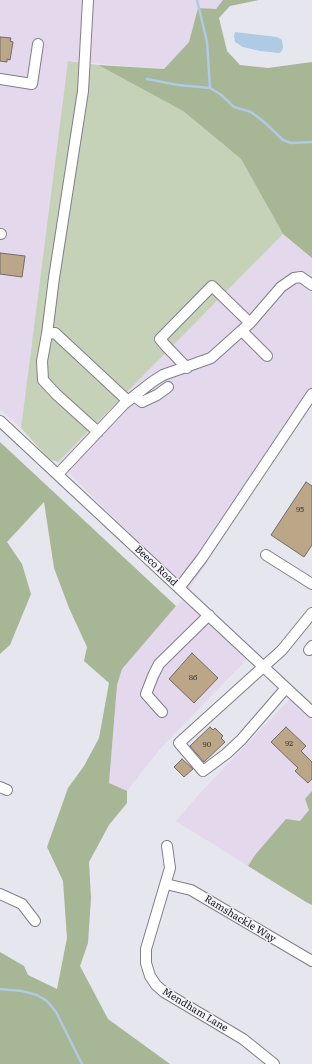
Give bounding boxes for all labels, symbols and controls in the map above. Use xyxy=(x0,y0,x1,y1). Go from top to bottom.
house number: 95 xyxy=(296,505,304,515)
street label: Beeco Road xyxy=(132,543,180,589)
house number: 86 xyxy=(189,673,197,683)
house number: 92 xyxy=(285,739,293,749)
house number: 90 xyxy=(203,740,211,750)
street label: Ramshackle Way xyxy=(202,893,278,945)
street label: Mendham Lane xyxy=(160,986,230,1034)

